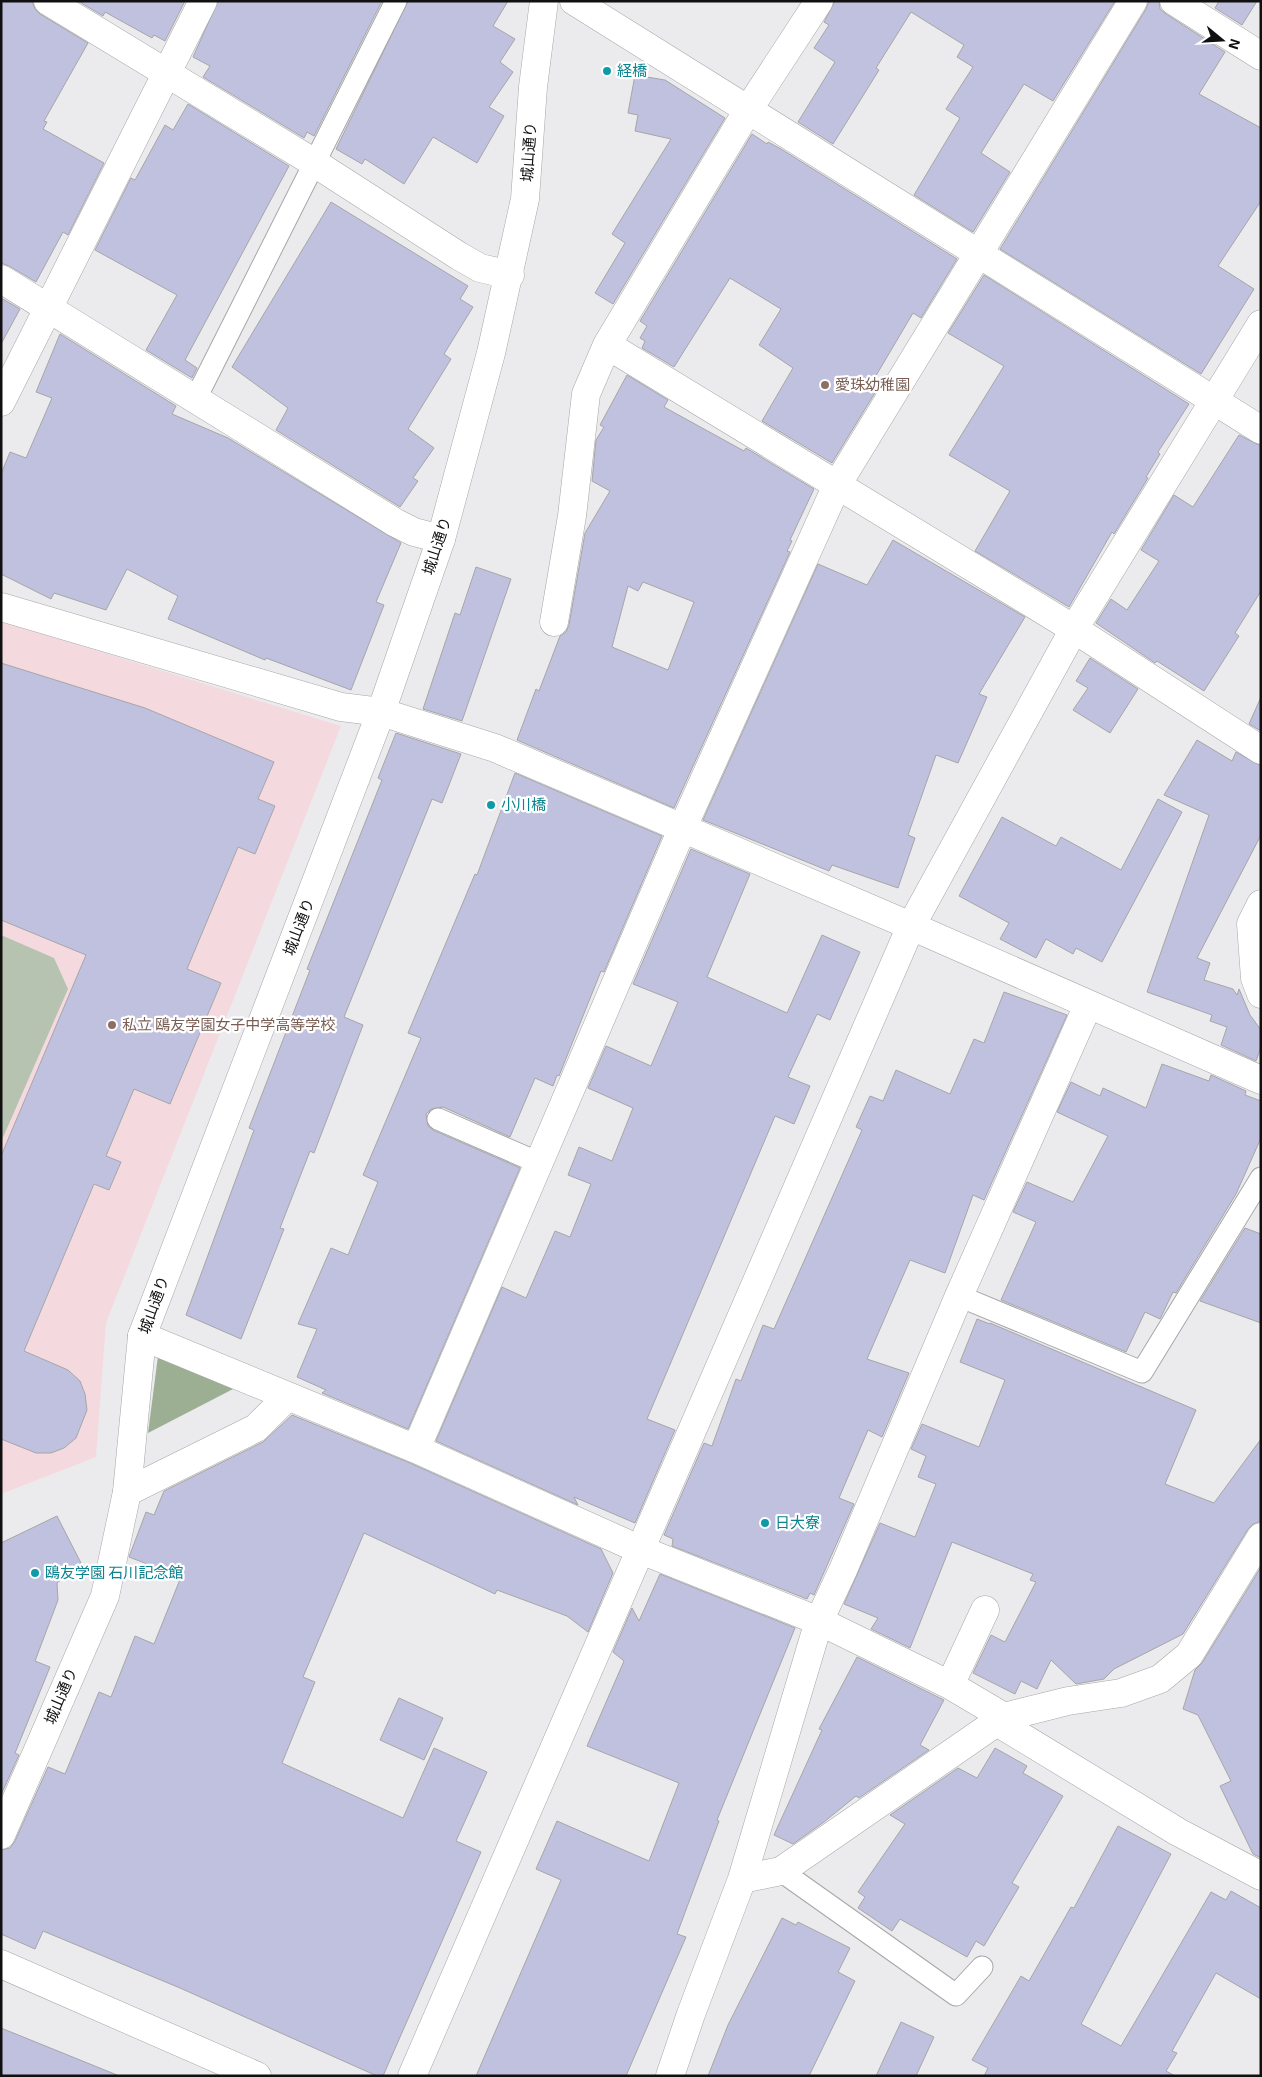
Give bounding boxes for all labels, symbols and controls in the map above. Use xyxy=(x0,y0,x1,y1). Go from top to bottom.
north arrow xyxy=(1197,15,1247,65)
text: N xyxy=(1225,37,1244,52)
place label: 経橋 xyxy=(617,61,647,79)
marker: 経橋 xyxy=(601,65,613,77)
street label: 城山通り xyxy=(517,121,539,182)
place label: 愛珠幼稚園 xyxy=(835,375,910,393)
marker: 愛珠幼稚園 xyxy=(819,379,831,391)
street label: 城山通り xyxy=(418,514,454,577)
place label: 小川橋 xyxy=(501,795,546,813)
marker: 小川橋 xyxy=(485,799,497,811)
street label: 城山通り xyxy=(279,895,317,958)
place label: 私立 鴎友学園女子中学高等学校 xyxy=(122,1015,335,1033)
marker: 私立 鴎友学園女子中学高等学校 xyxy=(106,1019,118,1031)
street label: 城山通り xyxy=(134,1273,172,1336)
place label: 日大寮 xyxy=(775,1513,820,1531)
marker: 日大寮 xyxy=(759,1517,771,1529)
place label: 鴎友学園 石川記念館 xyxy=(45,1563,183,1581)
marker: 鴎友学園 石川記念館 xyxy=(29,1567,41,1579)
street label: 城山通り xyxy=(40,1664,80,1727)

